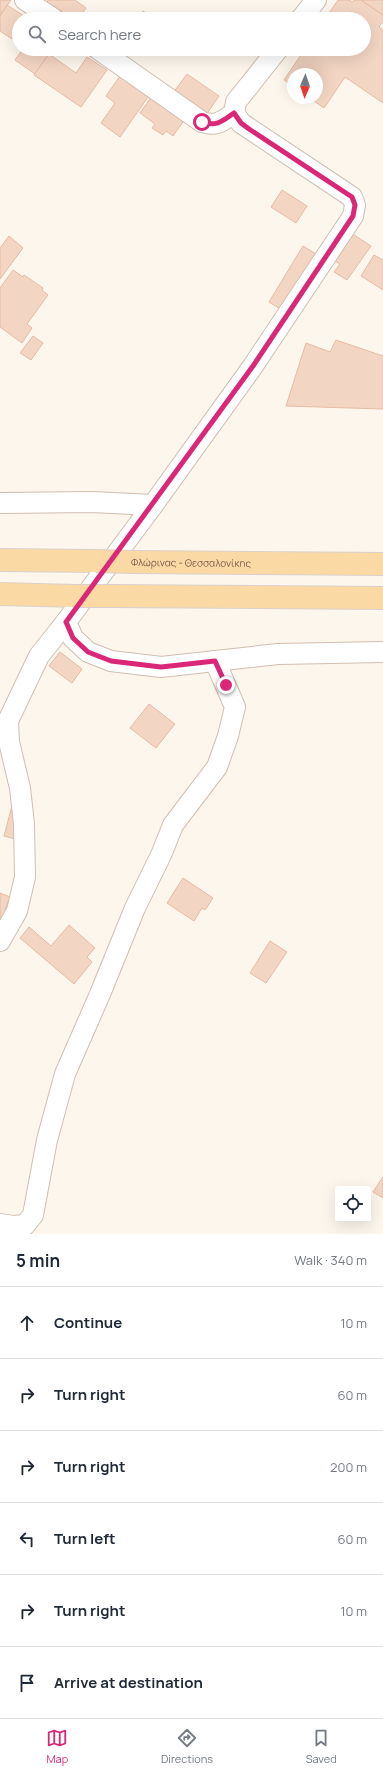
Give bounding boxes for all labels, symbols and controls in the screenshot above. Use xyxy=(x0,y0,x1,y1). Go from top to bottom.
search box xyxy=(12,12,371,56)
icon: search xyxy=(26,23,48,45)
text: Search here xyxy=(58,24,141,45)
north arrow xyxy=(287,68,323,104)
route start xyxy=(193,113,211,131)
street label: Φλώρινας - Θεσσαλονίκης xyxy=(131,555,252,570)
route end xyxy=(217,676,235,694)
map controls xyxy=(335,1186,371,1222)
button: locate xyxy=(335,1186,371,1222)
text: 5 min xyxy=(16,1249,60,1272)
text: Walk · 340 m xyxy=(294,1251,367,1269)
icon: ahead xyxy=(16,1312,38,1334)
text: Continue xyxy=(54,1312,122,1333)
text: 10 m xyxy=(340,1314,367,1332)
icon: right xyxy=(16,1384,38,1406)
text: Turn right xyxy=(54,1384,125,1405)
text: 60 m xyxy=(337,1386,367,1404)
icon: right xyxy=(16,1456,38,1478)
text: Turn right xyxy=(54,1456,125,1477)
text: 200 m xyxy=(330,1458,367,1476)
icon: left xyxy=(16,1528,38,1550)
text: Turn left xyxy=(54,1528,116,1549)
text: 60 m xyxy=(337,1530,367,1548)
icon: right xyxy=(16,1600,38,1622)
text: Turn right xyxy=(54,1600,125,1621)
text: 10 m xyxy=(340,1602,367,1620)
icon: arrive xyxy=(16,1672,38,1694)
text: Arrive at destination xyxy=(54,1672,203,1693)
tab: Map xyxy=(46,1727,68,1766)
tab: Directions xyxy=(161,1727,213,1766)
tab: Saved xyxy=(306,1727,337,1766)

